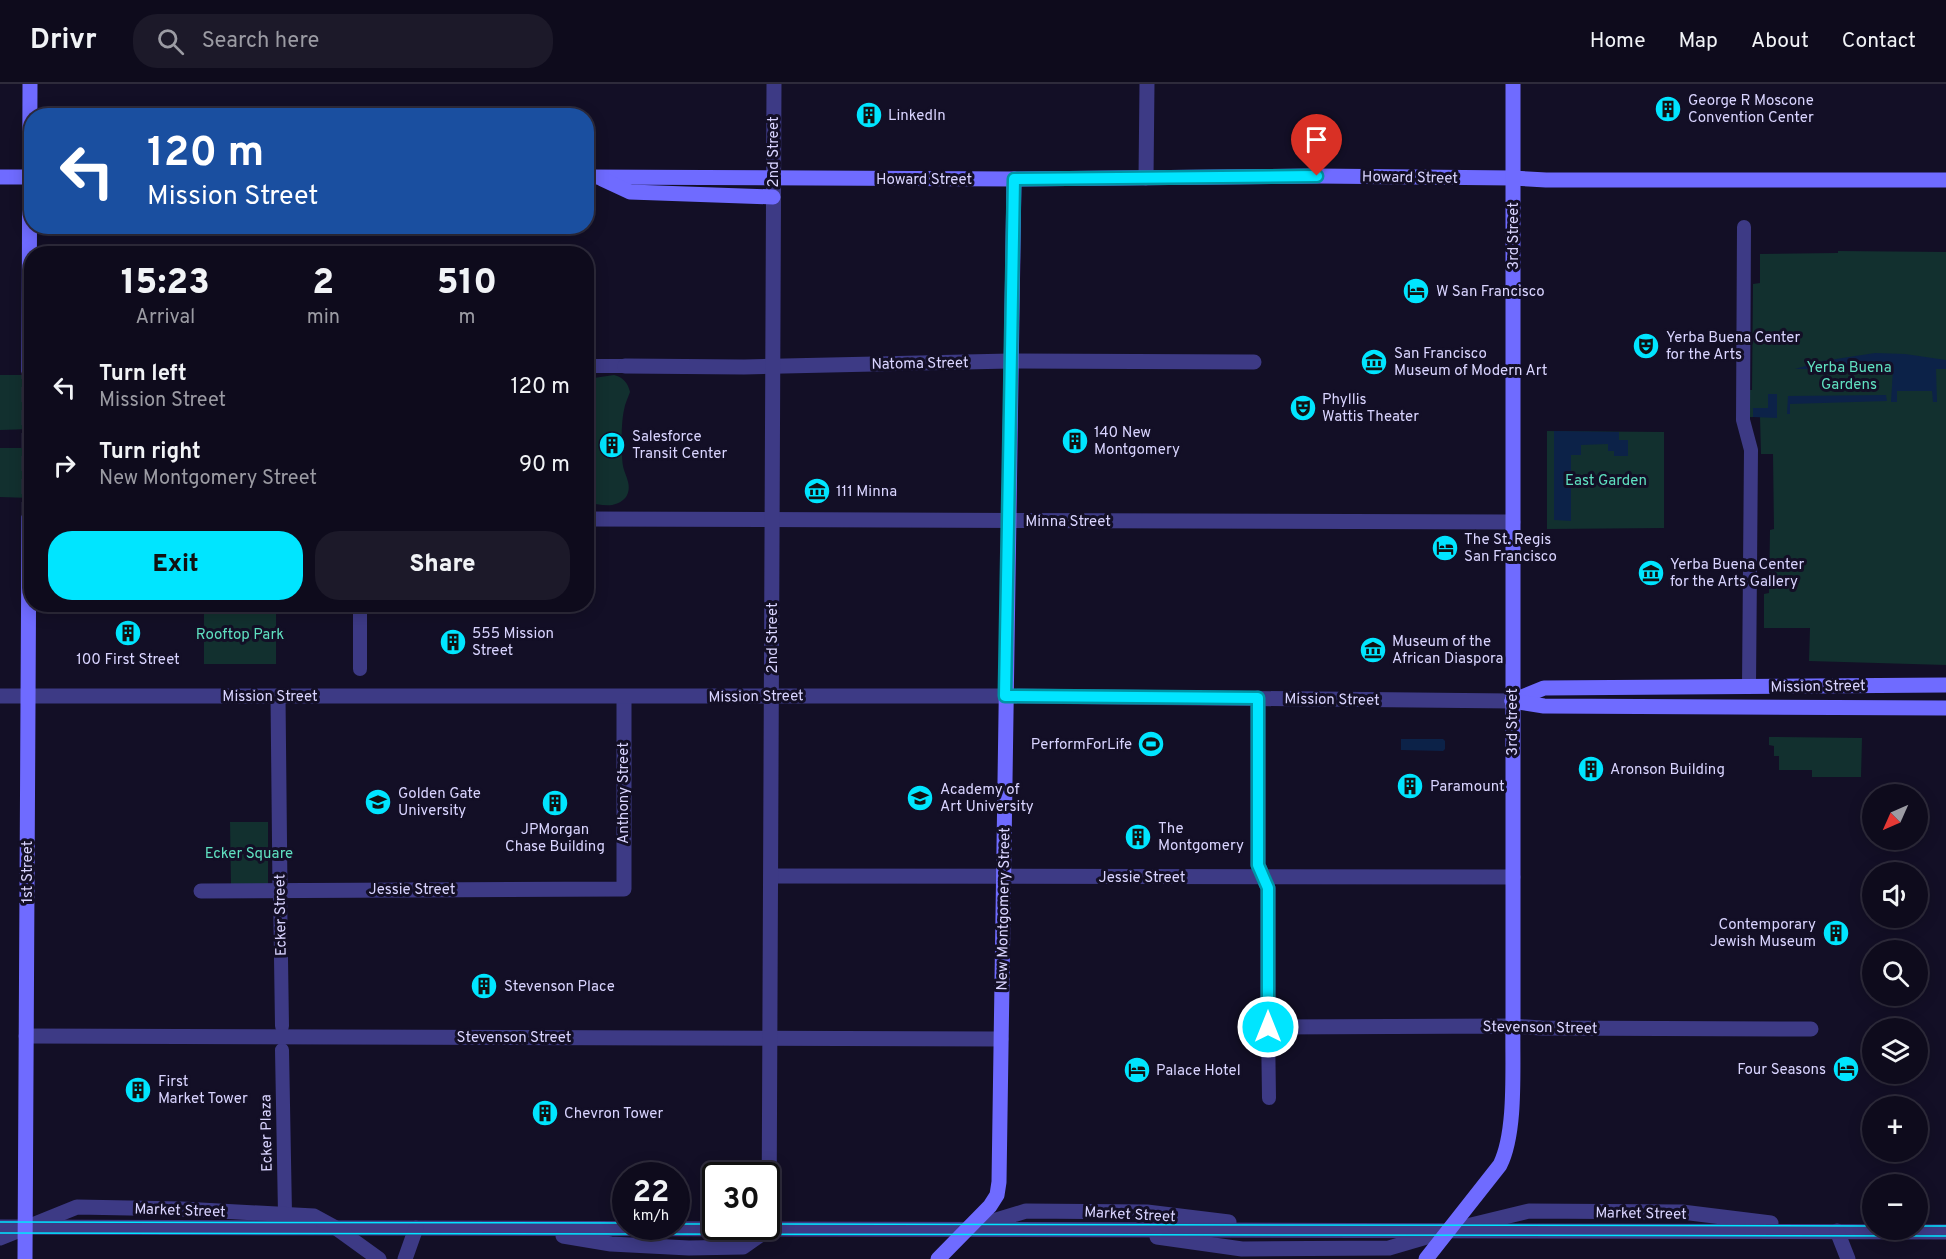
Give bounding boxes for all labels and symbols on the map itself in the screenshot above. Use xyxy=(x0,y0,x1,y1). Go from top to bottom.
place label: George R Moscone Convention Center xyxy=(1688,92,1814,128)
building icon: George R Moscone Convention Center xyxy=(1653,94,1683,124)
building icon: LinkedIn xyxy=(854,100,884,130)
place label: LinkedIn xyxy=(888,107,946,126)
pin xyxy=(1291,114,1342,176)
street label: 2nd Street xyxy=(765,116,784,188)
street label: Howard Street xyxy=(1362,168,1458,189)
street label: Howard Street xyxy=(876,171,972,190)
street label: 3rd Street xyxy=(1505,202,1524,270)
hotel icon: W San Francisco xyxy=(1401,276,1431,306)
place label: W San Francisco xyxy=(1436,283,1545,302)
place label: Yerba Buena Center for the Arts xyxy=(1666,329,1801,365)
theatre icon: Yerba Buena Center for the Arts xyxy=(1631,331,1661,361)
place label: San Francisco Museum of Modern Art xyxy=(1394,345,1547,381)
museum icon: San Francisco Museum of Modern Art xyxy=(1359,347,1389,377)
street label: Natoma Street xyxy=(871,354,969,375)
park label: Yerba Buena Gardens xyxy=(1806,359,1892,395)
place label: Phyllis Wattis Theater xyxy=(1322,391,1419,427)
theatre icon: Phyllis Wattis Theater xyxy=(1288,393,1318,423)
place label: 140 New Montgomery xyxy=(1094,424,1180,460)
building icon: 140 New Montgomery xyxy=(1060,426,1090,456)
place label: Salesforce Transit Center xyxy=(632,428,727,464)
building icon: Salesforce Transit Center xyxy=(597,430,627,460)
park label: East Garden xyxy=(1565,472,1647,491)
museum icon: 111 Minna xyxy=(802,476,832,506)
place label: 111 Minna xyxy=(836,483,897,502)
street label: Minna Street xyxy=(1025,513,1111,532)
place label: The St. Regis San Francisco xyxy=(1464,531,1557,567)
hotel icon: The St. Regis San Francisco xyxy=(1430,533,1460,563)
place label: Yerba Buena Center for the Arts Gallery xyxy=(1670,556,1805,592)
museum icon: Yerba Buena Center for the Arts Gallery xyxy=(1636,558,1666,588)
street label: 2nd Street xyxy=(764,602,783,674)
building icon: 100 First Street xyxy=(113,618,143,648)
place label: 555 Mission Street xyxy=(472,625,554,661)
park label: Rooftop Park xyxy=(196,626,284,645)
building icon: 555 Mission Street xyxy=(438,627,468,657)
place label: Museum of the African Diaspora xyxy=(1392,633,1503,669)
museum icon: Museum of the African Diaspora xyxy=(1358,635,1388,665)
place label: 100 First Street xyxy=(76,651,180,670)
street label: Mission Street xyxy=(1770,677,1866,698)
street label: Mission Street xyxy=(708,687,804,708)
street label: Mission Street xyxy=(222,688,318,707)
street label: 3rd Street xyxy=(1504,688,1523,756)
street label: Mission Street xyxy=(1284,690,1380,711)
sports icon: PerformForLife xyxy=(1136,729,1166,759)
place label: PerformForLife xyxy=(1031,736,1132,755)
street label: Anthony Street xyxy=(615,742,634,844)
building icon: Aronson Building xyxy=(1576,754,1606,784)
place label: Aronson Building xyxy=(1610,761,1725,780)
building icon: Paramount xyxy=(1395,771,1425,801)
place label: Paramount xyxy=(1430,778,1505,797)
place label: Academy of Art University xyxy=(940,781,1034,817)
school or university icon: Academy of Art University xyxy=(905,783,935,813)
north arrow xyxy=(1862,784,1928,850)
place label: Golden Gate University xyxy=(398,785,481,821)
school or university icon: Golden Gate University xyxy=(363,787,393,817)
building icon: JPMorgan Chase Building xyxy=(540,788,570,818)
place label: The Montgomery xyxy=(1158,820,1244,856)
place label: JPMorgan Chase Building xyxy=(505,821,605,857)
building icon: The Montgomery xyxy=(1123,822,1153,852)
street label: New Montgomery Street xyxy=(994,827,1015,991)
street label: 1st Street xyxy=(19,841,38,903)
park label: Ecker Square xyxy=(205,845,293,864)
street label: Jessie Street xyxy=(1099,869,1185,888)
street label: Ecker Street xyxy=(271,874,292,956)
street label: Jessie Street xyxy=(369,881,455,900)
place label: Contemporary Jewish Museum xyxy=(1710,916,1816,952)
building icon: Contemporary Jewish Museum xyxy=(1821,918,1851,948)
building icon: Stevenson Place xyxy=(469,971,499,1001)
place label: Stevenson Place xyxy=(504,978,615,997)
position arrow xyxy=(1236,995,1300,1059)
street label: Stevenson Street xyxy=(1482,1018,1598,1039)
street label: Stevenson Street xyxy=(457,1029,571,1048)
hotel icon: Four Seasons xyxy=(1831,1054,1861,1084)
hotel icon: Palace Hotel xyxy=(1122,1055,1152,1085)
place label: Four Seasons xyxy=(1737,1061,1826,1080)
place label: Palace Hotel xyxy=(1156,1062,1241,1081)
place label: First Market Tower xyxy=(158,1073,248,1109)
building icon: First Market Tower xyxy=(123,1075,153,1105)
street label: Ecker Plaza xyxy=(257,1094,278,1172)
building icon: Chevron Tower xyxy=(530,1098,560,1128)
place label: Chevron Tower xyxy=(564,1105,664,1124)
speed limit sign: 30 xyxy=(702,1162,780,1240)
street label: Market Street xyxy=(134,1200,226,1223)
street label: Market Street xyxy=(1084,1204,1176,1227)
street label: Market Street xyxy=(1595,1204,1687,1225)

